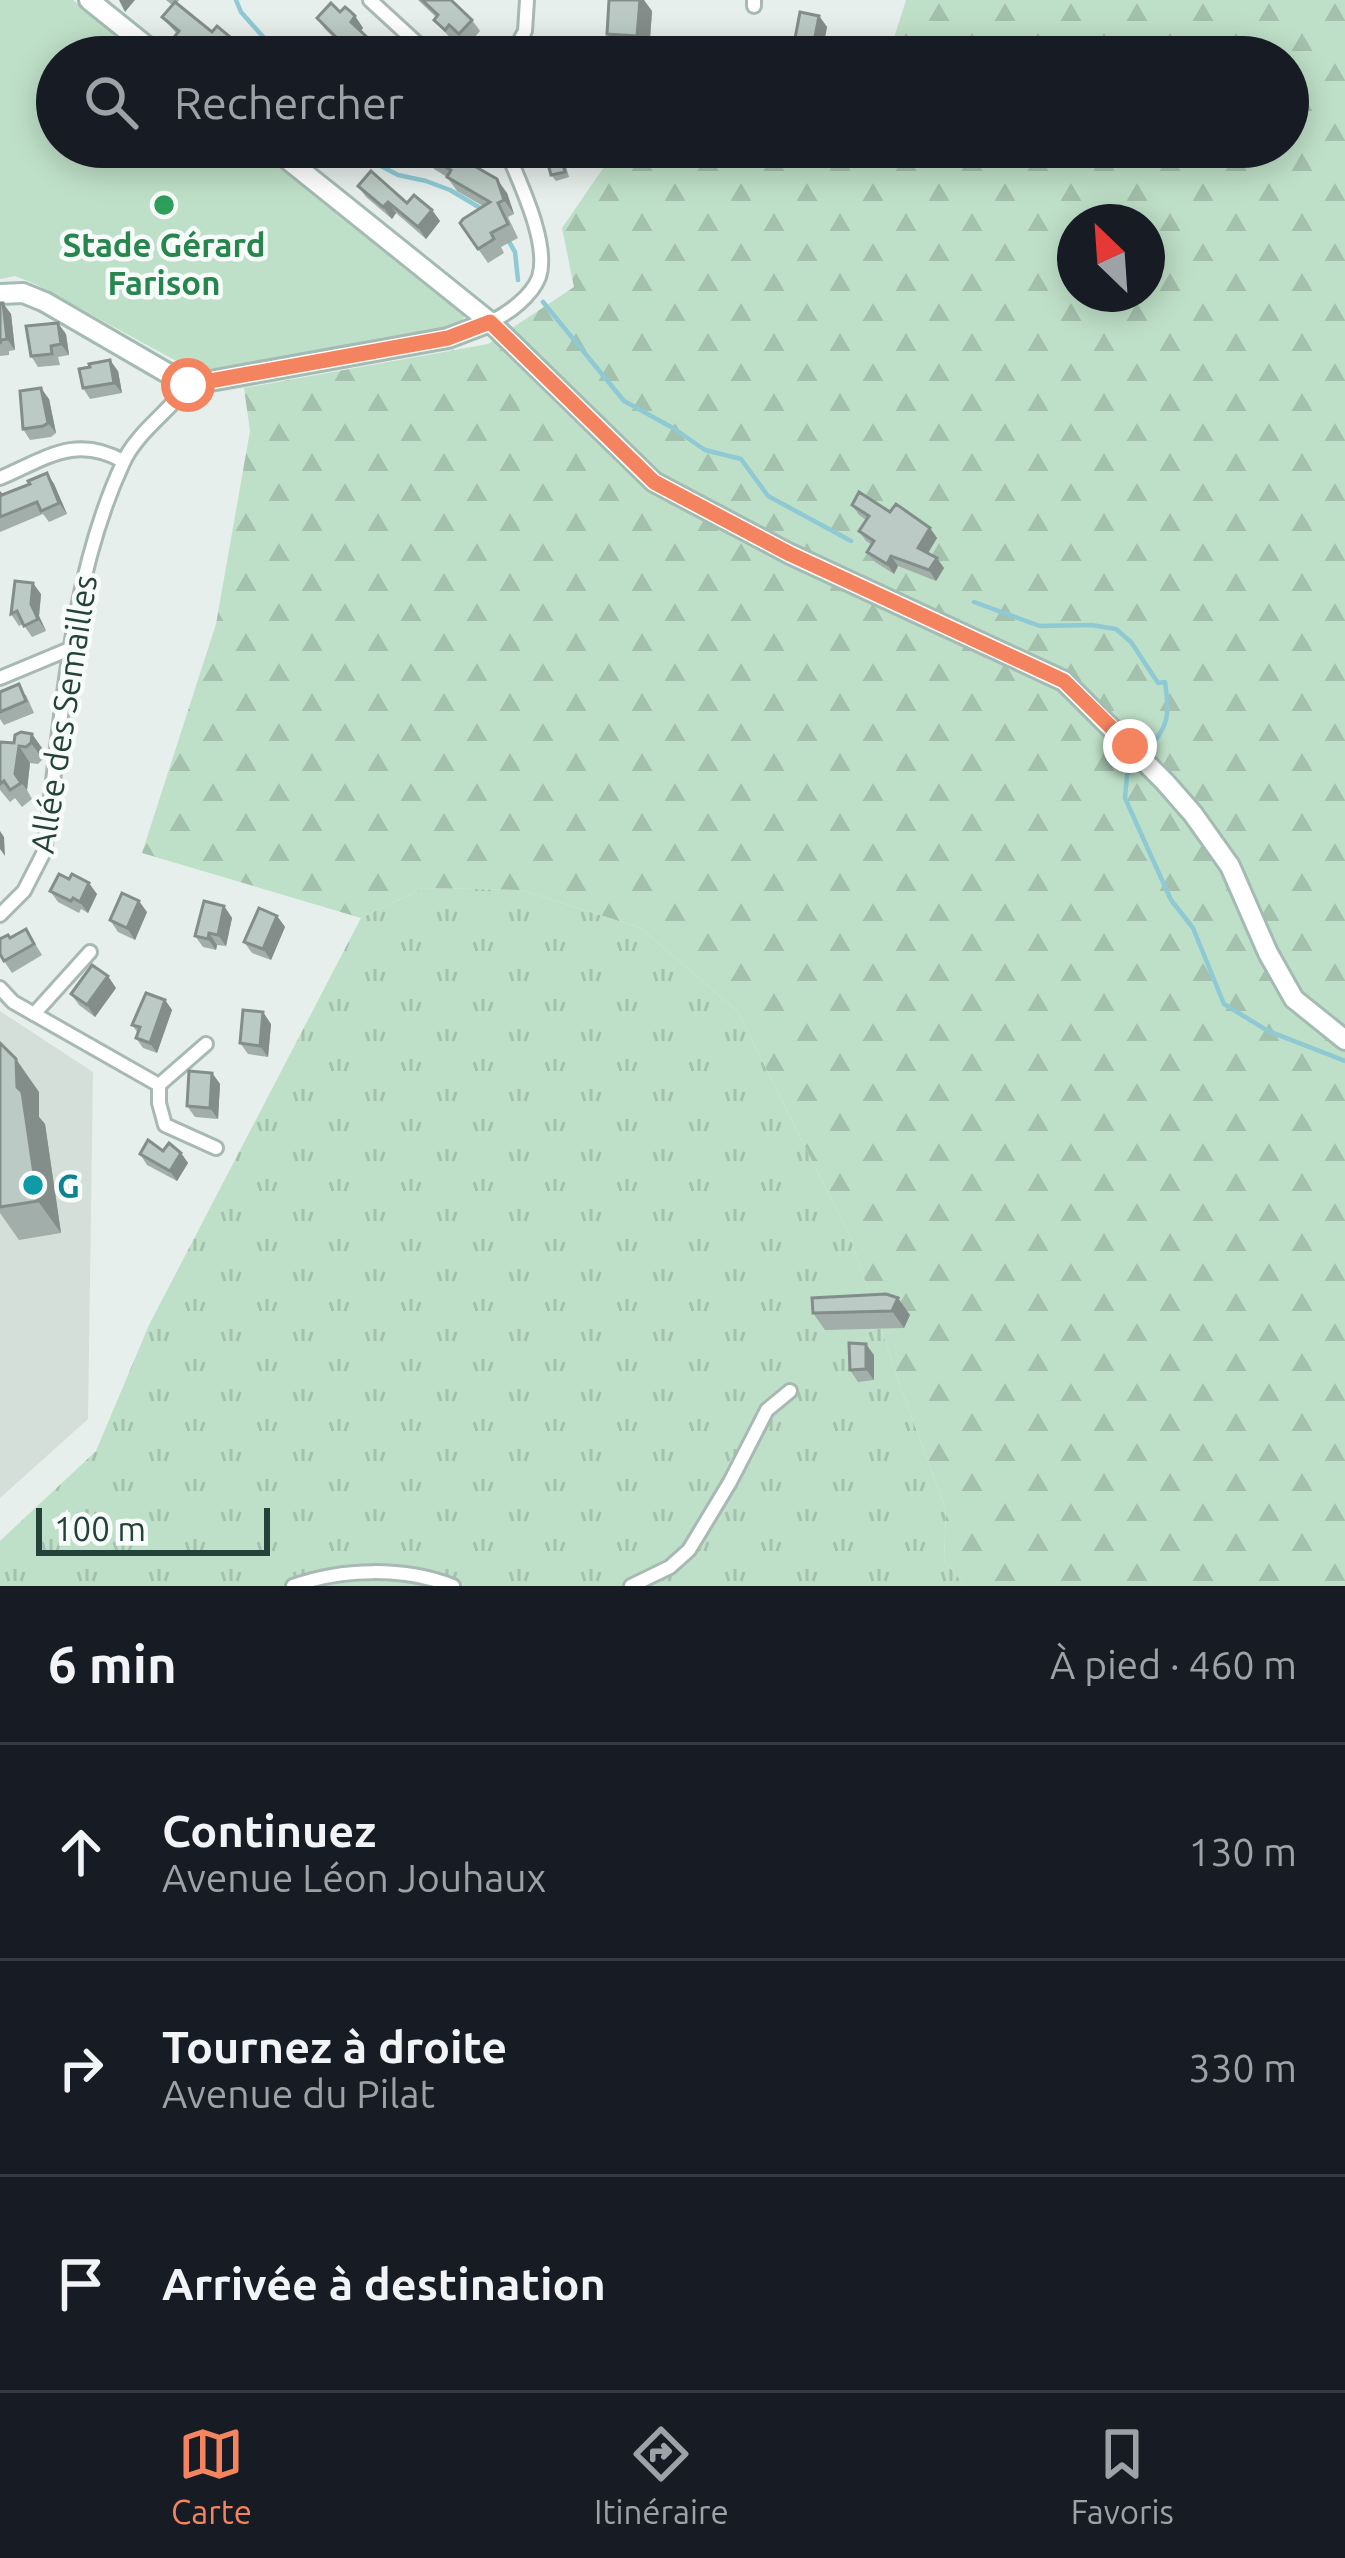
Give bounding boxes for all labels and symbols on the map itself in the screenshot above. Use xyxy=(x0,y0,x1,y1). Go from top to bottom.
marker: Stade Gérard Farison xyxy=(151,192,177,218)
north arrow xyxy=(1057,204,1165,312)
place label: Stade Gérard Farison xyxy=(62,226,266,301)
route start xyxy=(161,358,215,412)
street label: Allée des Semailles xyxy=(23,572,103,856)
route end xyxy=(1103,719,1157,773)
place label: G xyxy=(57,1167,80,1204)
marker: G xyxy=(20,1172,46,1198)
scale bar xyxy=(36,1502,270,1555)

